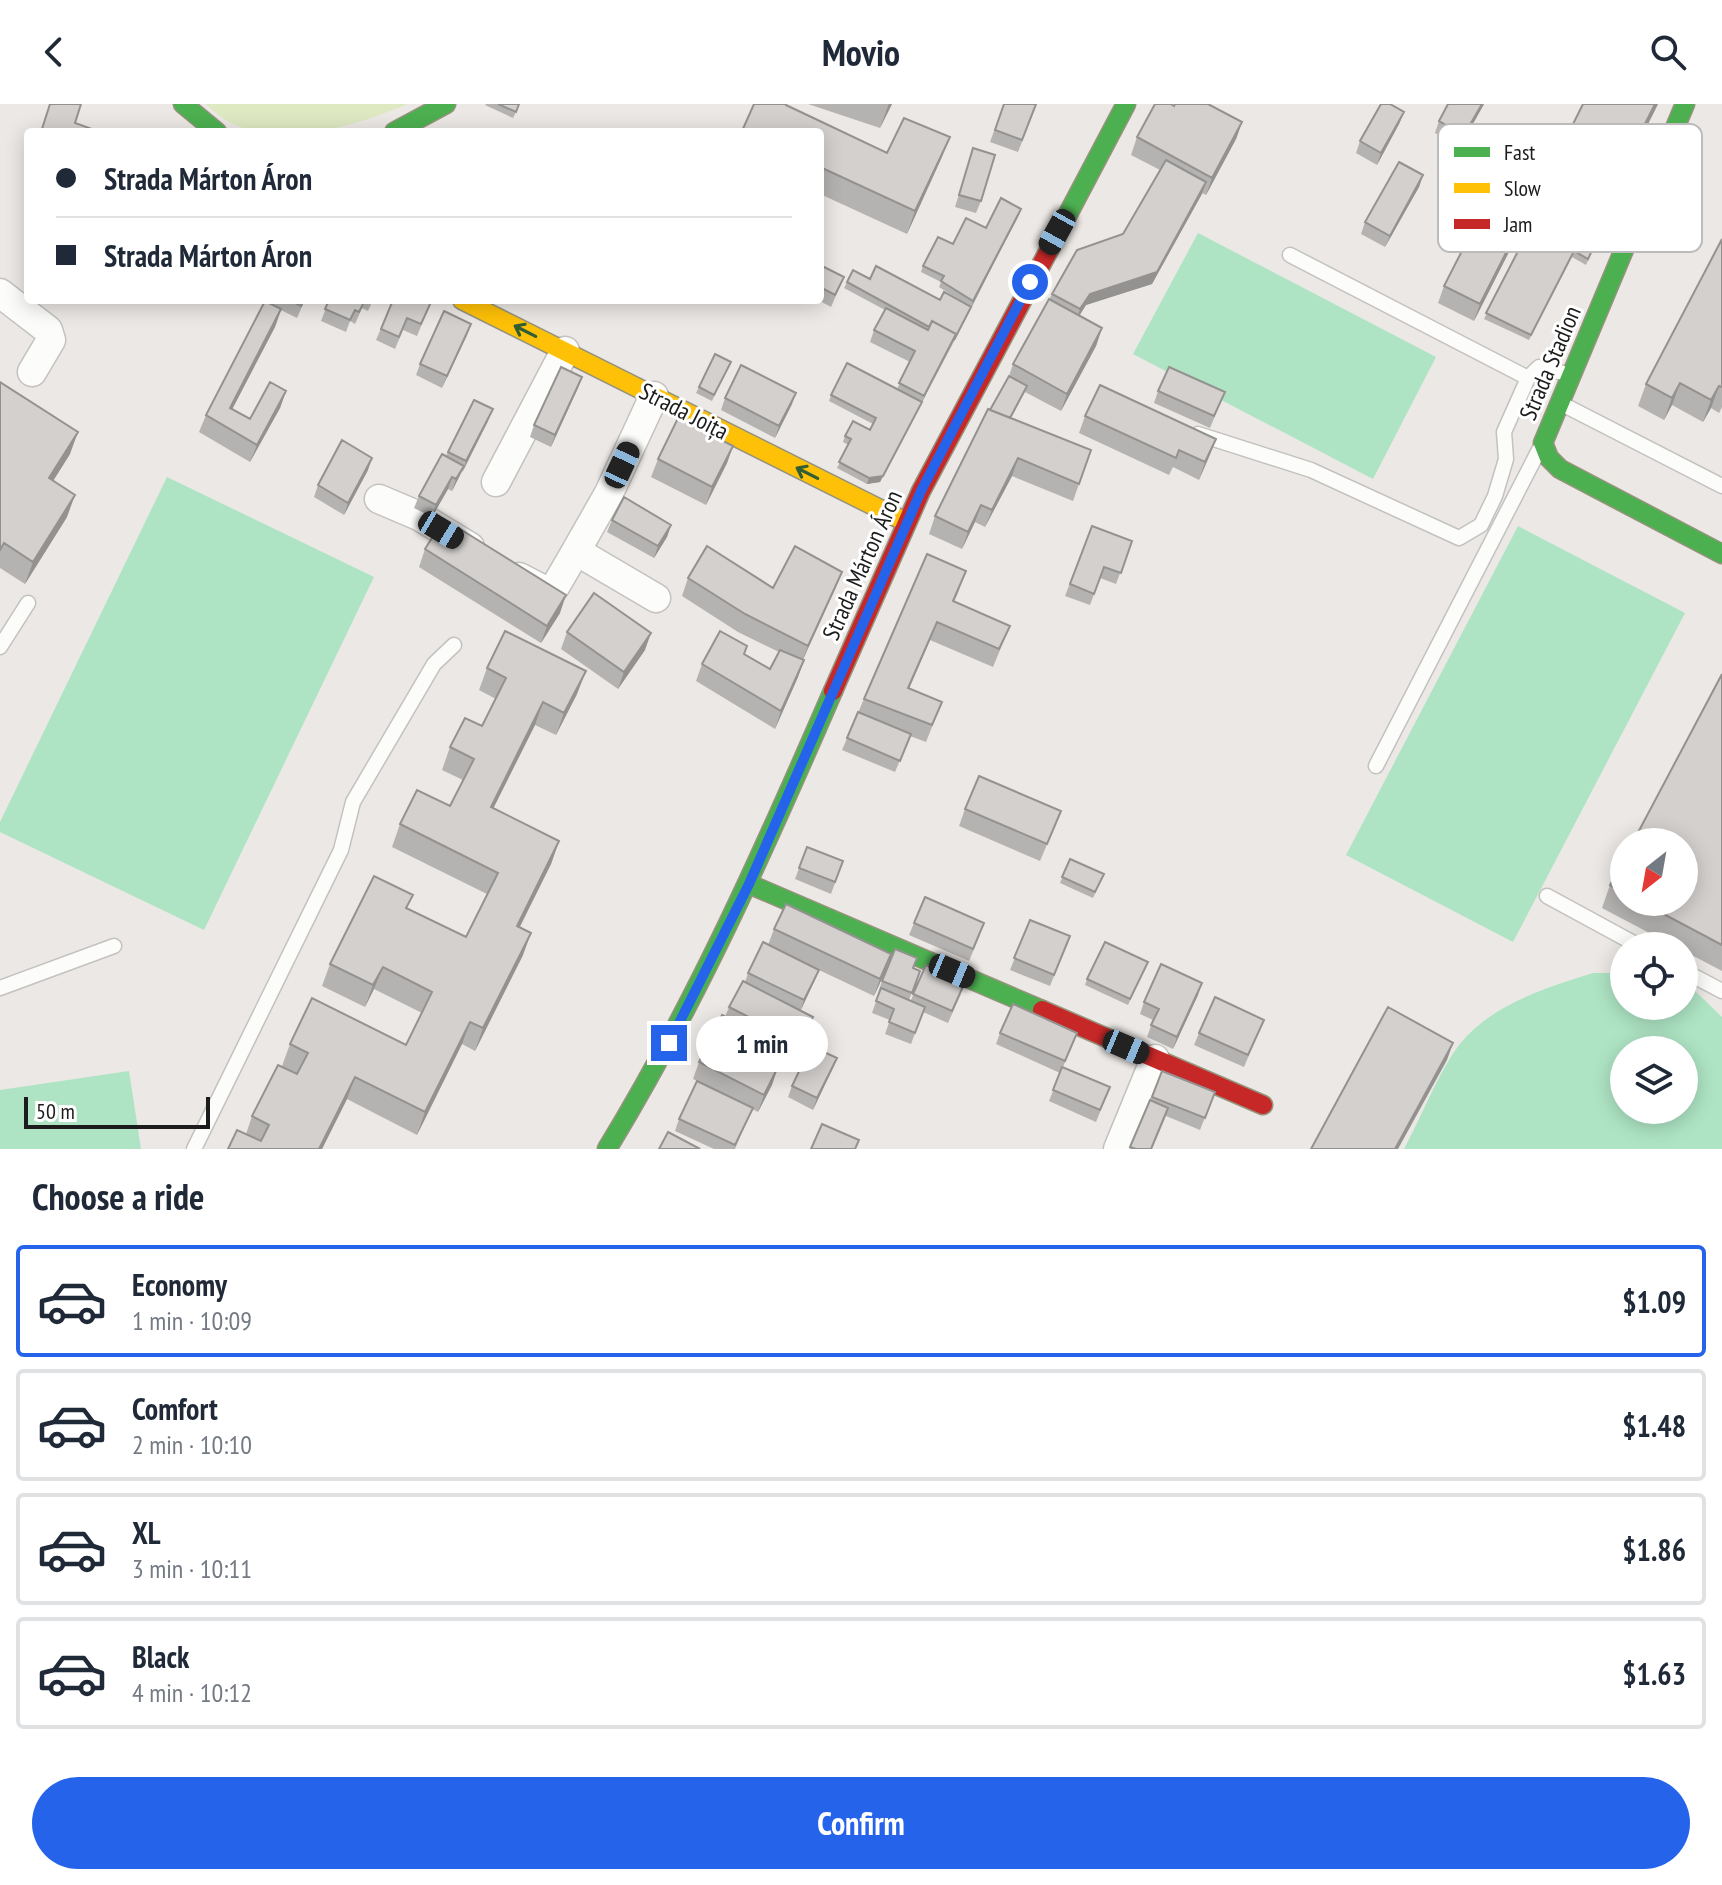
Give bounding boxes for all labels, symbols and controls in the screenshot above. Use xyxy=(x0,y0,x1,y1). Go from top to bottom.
text: Movio xyxy=(822,29,900,76)
icon: back xyxy=(32,30,76,74)
icon: search xyxy=(1646,30,1690,74)
legend xyxy=(1438,124,1702,252)
text: Fast xyxy=(1504,138,1535,166)
text: Strada Márton Áron xyxy=(104,159,312,198)
text: Slow xyxy=(1504,174,1541,202)
car xyxy=(1035,205,1079,259)
text: Jam xyxy=(1503,210,1532,238)
text: Strada Márton Áron xyxy=(104,236,312,275)
route start xyxy=(1012,264,1048,300)
street label: Strada Stadion xyxy=(1512,301,1588,425)
one-way arrow xyxy=(513,323,537,338)
street label: Strada Joița xyxy=(634,375,734,447)
car xyxy=(601,438,643,492)
one-way arrow xyxy=(796,464,820,480)
street label: Strada Márton Áron xyxy=(815,485,909,645)
car xyxy=(414,507,468,553)
north arrow xyxy=(1610,828,1698,916)
map controls xyxy=(1610,828,1698,1124)
button: locate xyxy=(1610,932,1698,1020)
car xyxy=(925,951,979,991)
callout: 1 min xyxy=(697,1015,829,1071)
route end xyxy=(651,1025,687,1061)
text: 1 min xyxy=(736,1027,788,1060)
car xyxy=(1099,1027,1153,1067)
button: layers xyxy=(1610,1036,1698,1124)
scale bar xyxy=(24,1093,210,1129)
text: 50 m xyxy=(36,1097,75,1125)
text: Choose a ride xyxy=(32,1173,204,1220)
icon: car xyxy=(36,1265,108,1337)
text: Economy xyxy=(132,1265,227,1304)
text: $1.09 xyxy=(1622,1282,1686,1321)
text: 1 min · 10:09 xyxy=(132,1304,252,1337)
icon: car xyxy=(36,1389,108,1461)
text: Comfort xyxy=(132,1389,218,1428)
text: $1.48 xyxy=(1622,1406,1686,1445)
text: 2 min · 10:10 xyxy=(132,1428,252,1461)
icon: car xyxy=(36,1513,108,1585)
text: XL xyxy=(132,1513,161,1552)
text: $1.86 xyxy=(1622,1530,1686,1569)
text: 3 min · 10:11 xyxy=(132,1552,252,1585)
icon: car xyxy=(36,1637,108,1709)
text: Black xyxy=(132,1637,189,1676)
text: $1.63 xyxy=(1622,1654,1686,1693)
text: 4 min · 10:12 xyxy=(132,1676,252,1709)
button: Confirm xyxy=(32,1777,1690,1869)

